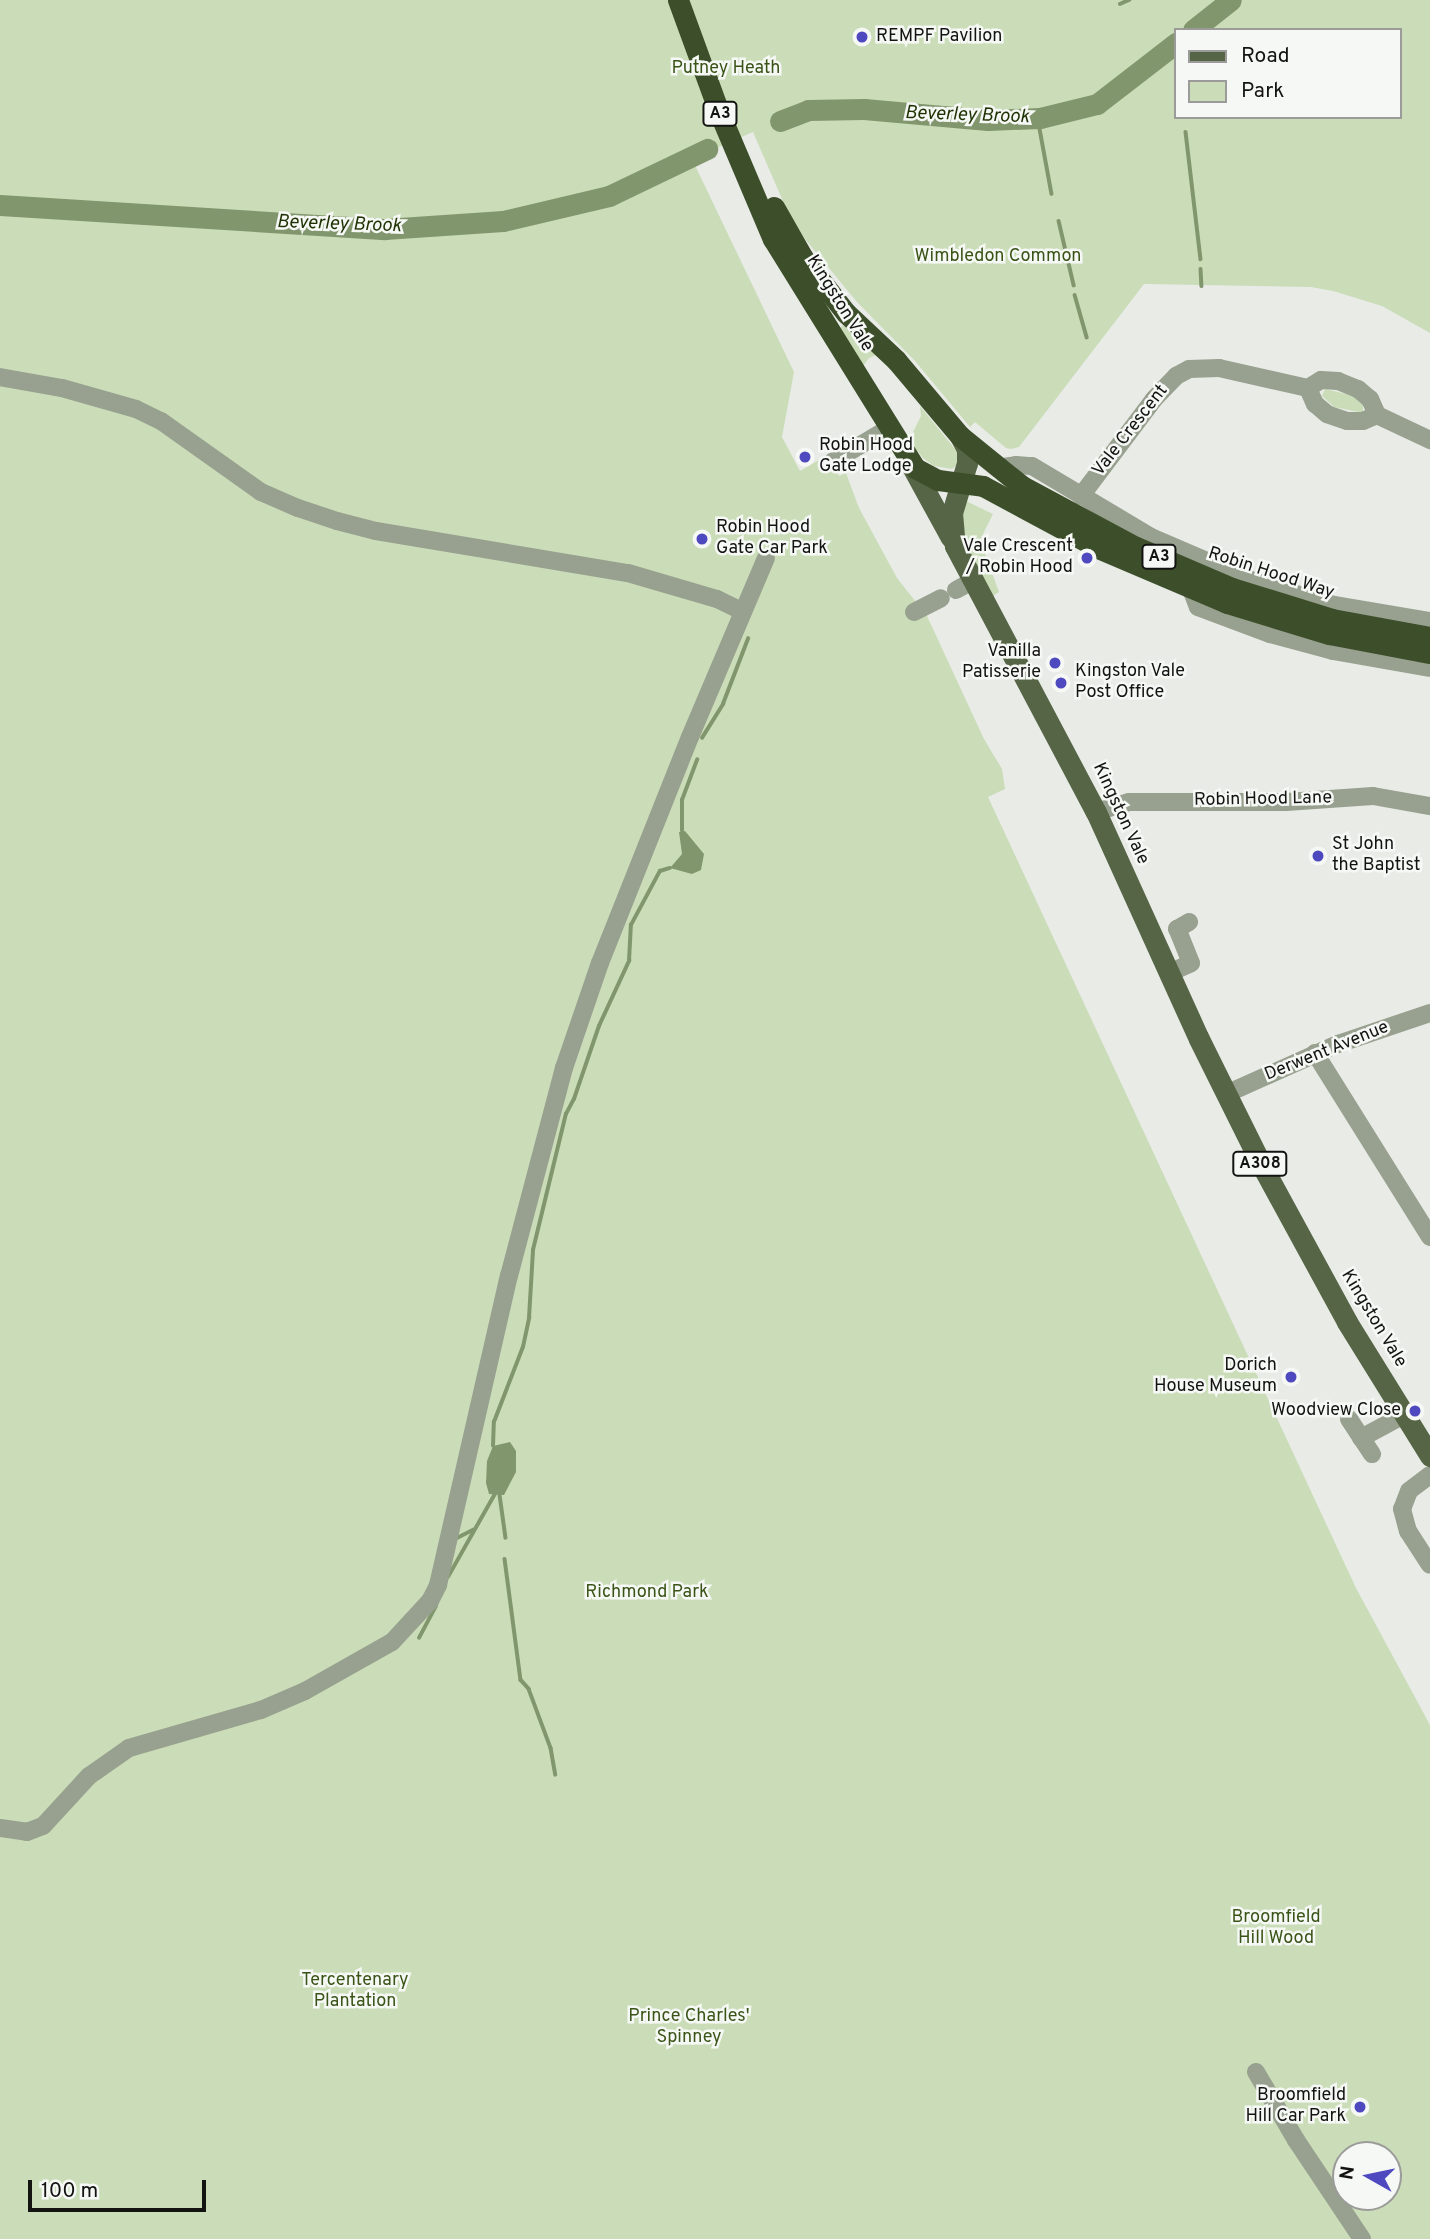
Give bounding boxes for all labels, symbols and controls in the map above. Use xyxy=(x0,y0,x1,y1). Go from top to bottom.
place label: REMPF Pavilion xyxy=(876,26,1002,48)
legend xyxy=(1174,28,1402,119)
marker: REMPF Pavilion xyxy=(854,29,870,45)
text: Road xyxy=(1241,43,1290,70)
park label: Putney Heath xyxy=(672,58,780,80)
text: Park xyxy=(1241,78,1284,105)
road number: A3 xyxy=(701,102,739,126)
water label: Beverley Brook xyxy=(904,102,1030,130)
water label: Beverley Brook xyxy=(276,211,402,239)
park label: Wimbledon Common xyxy=(915,246,1081,268)
street label: Kingston Vale xyxy=(801,251,877,357)
street label: Vale Crescent xyxy=(1089,381,1173,481)
place label: Robin Hood Gate Lodge xyxy=(819,436,913,478)
marker: Robin Hood Gate Lodge xyxy=(797,449,813,465)
place label: Robin Hood Gate Car Park xyxy=(716,518,828,560)
marker: Robin Hood Gate Car Park xyxy=(694,531,710,547)
place label: Vale Crescent / Robin Hood xyxy=(963,537,1073,580)
street label: Robin Hood Way xyxy=(1205,543,1337,605)
road number: A3 xyxy=(1140,544,1178,570)
marker: Vale Crescent / Robin Hood xyxy=(1079,550,1095,566)
place label: Vanilla Patisserie xyxy=(962,642,1041,684)
marker: Vanilla Patisserie xyxy=(1047,655,1063,671)
place label: Kingston Vale Post Office xyxy=(1075,662,1186,704)
marker: Kingston Vale Post Office xyxy=(1053,675,1069,691)
street label: Kingston Vale xyxy=(1087,759,1153,869)
street label: Robin Hood Lane xyxy=(1194,788,1332,812)
place label: St John the Baptist xyxy=(1332,835,1421,878)
marker: St John the Baptist xyxy=(1310,848,1326,864)
street label: Derwent Avenue xyxy=(1261,1017,1393,1087)
road number: A308 xyxy=(1232,1152,1288,1176)
street label: Kingston Vale xyxy=(1335,1266,1411,1372)
place label: Dorich House Museum xyxy=(1154,1356,1277,1398)
marker: Dorich House Museum xyxy=(1283,1369,1299,1385)
place label: Woodview Close xyxy=(1271,1400,1401,1422)
marker: Woodview Close xyxy=(1407,1403,1423,1419)
park label: Richmond Park xyxy=(585,1582,709,1604)
park label: Broomfield Hill Wood xyxy=(1232,1908,1320,1951)
park label: Tercentenary Plantation xyxy=(301,1971,409,2014)
park label: Prince Charles' Spinney xyxy=(628,2007,750,2050)
place label: Broomfield Hill Car Park xyxy=(1245,2086,1346,2128)
marker: Broomfield Hill Car Park xyxy=(1352,2099,1368,2115)
north arrow xyxy=(1332,2141,1402,2211)
text: N xyxy=(1335,2164,1361,2182)
scale bar xyxy=(32,2166,210,2210)
text: 100 m xyxy=(41,2178,98,2205)

